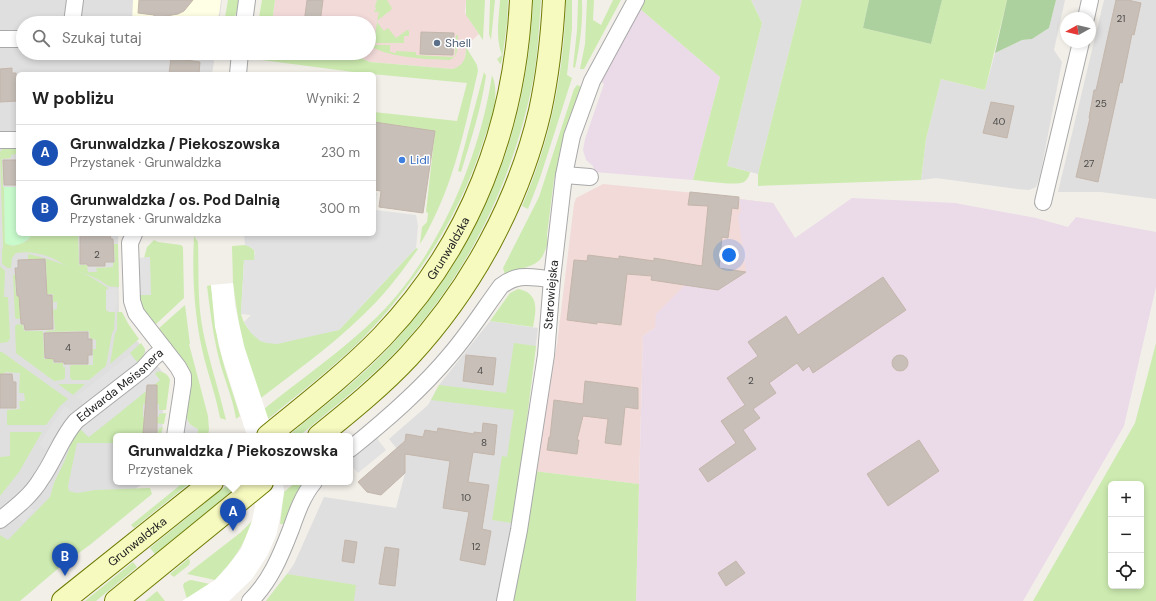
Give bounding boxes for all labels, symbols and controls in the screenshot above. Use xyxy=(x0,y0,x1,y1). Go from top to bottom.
north arrow xyxy=(1060,12,1096,48)
house number: 21 xyxy=(1117,12,1125,25)
search box xyxy=(16,16,376,60)
icon: search xyxy=(30,27,52,49)
text: Szukaj tutaj xyxy=(62,28,142,48)
place label: Shell xyxy=(445,35,471,51)
marker: Shell xyxy=(432,38,442,48)
text: W pobliżu xyxy=(32,87,114,109)
text: Wyniki: 2 xyxy=(306,90,360,107)
house number: 25 xyxy=(1095,97,1107,110)
house number: 40 xyxy=(993,115,1006,128)
text: Grunwaldzka / Piekoszowska xyxy=(70,134,280,154)
text: A xyxy=(40,144,50,161)
text: 230 m xyxy=(321,144,360,161)
place label: Lidl xyxy=(410,152,429,168)
text: Przystanek · Grunwaldzka xyxy=(70,154,221,171)
marker: Lidl xyxy=(397,155,407,165)
house number: 27 xyxy=(1084,157,1094,170)
text: Grunwaldzka / os. Pod Dalnią xyxy=(70,190,280,210)
text: B xyxy=(41,200,49,217)
text: 300 m xyxy=(319,200,360,217)
text: Przystanek · Grunwaldzka xyxy=(70,210,221,227)
street label: Grunwaldzka xyxy=(423,214,473,283)
your location xyxy=(719,245,739,265)
house number: 2 xyxy=(94,248,100,261)
street label: Starowiejska xyxy=(540,259,562,330)
house number: 4 xyxy=(65,341,71,354)
street label: Edwarda Meissnera xyxy=(73,345,167,426)
house number: 4 xyxy=(477,364,483,377)
house number: 2 xyxy=(748,374,754,387)
popup xyxy=(113,433,353,485)
house number: 8 xyxy=(481,436,487,449)
text: Grunwaldzka / Piekoszowska xyxy=(128,441,338,461)
text: Przystanek xyxy=(128,461,193,478)
map controls xyxy=(1108,481,1144,589)
button: + xyxy=(1108,481,1144,517)
house number: 10 xyxy=(461,491,471,504)
pin: A xyxy=(220,498,246,531)
street label: Grunwaldzka xyxy=(104,513,170,570)
button: − xyxy=(1108,517,1144,553)
house number: 12 xyxy=(472,540,481,553)
pin: B xyxy=(52,543,78,576)
button: locate xyxy=(1108,553,1144,589)

